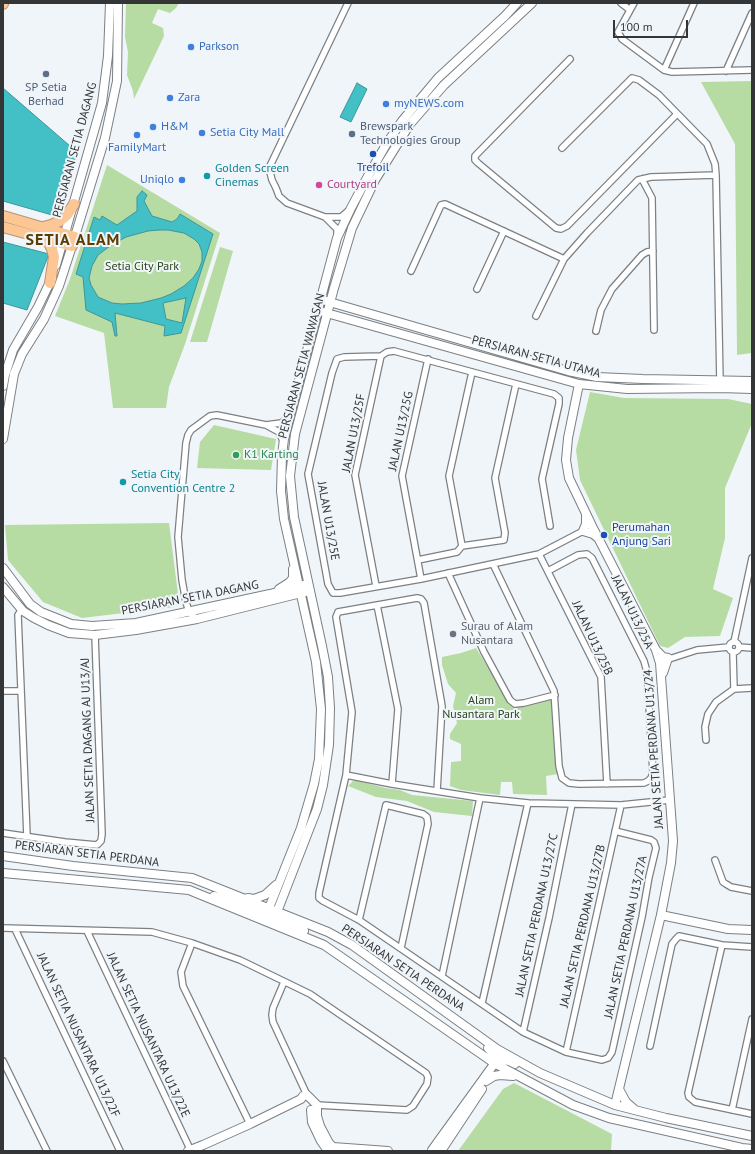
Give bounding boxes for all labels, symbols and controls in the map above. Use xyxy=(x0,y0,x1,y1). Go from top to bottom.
scale bar xyxy=(615,12,690,38)
text: 100 m xyxy=(620,19,653,34)
place label: Parkson xyxy=(199,40,239,54)
marker: Parkson xyxy=(186,42,196,52)
marker: SP Setia Berhad xyxy=(41,69,51,79)
place label: SP Setia Berhad xyxy=(25,81,67,109)
street label: PERSIARAN SETIA DAGANG xyxy=(50,81,100,219)
place label: Zara xyxy=(178,91,200,105)
marker: Zara xyxy=(165,93,175,103)
place label: myNEWS.com xyxy=(394,97,464,111)
marker: myNEWS.com xyxy=(381,99,391,109)
place label: H&M xyxy=(161,120,188,134)
place label: Brewspark Technologies Group xyxy=(360,120,461,148)
marker: H&M xyxy=(148,122,158,132)
place label: Setia City Mall xyxy=(210,126,284,140)
marker: Setia City Mall xyxy=(197,128,207,138)
marker: Brewspark Technologies Group xyxy=(347,129,357,139)
marker: FamilyMart xyxy=(132,130,142,140)
place label: FamilyMart xyxy=(108,141,166,155)
marker: Trefoil xyxy=(368,149,378,159)
place label: Trefoil xyxy=(357,161,389,175)
place label: Golden Screen Cinemas xyxy=(215,162,289,190)
marker: Golden Screen Cinemas xyxy=(202,171,212,181)
place label: Uniqlo xyxy=(140,173,174,187)
marker: Uniqlo xyxy=(177,175,187,185)
place label: Courtyard xyxy=(327,178,377,192)
marker: Courtyard xyxy=(314,180,324,190)
district label: SETIA ALAM xyxy=(26,230,120,250)
park label: Setia City Park xyxy=(105,260,179,274)
street label: PERSIARAN SETIA WAWASAN xyxy=(276,292,328,440)
street label: PERSIARAN SETIA UTAMA xyxy=(470,333,602,381)
street label: JALAN U13/25G xyxy=(386,390,416,472)
street label: JALAN U13/25F xyxy=(339,393,369,473)
place label: K1 Karting xyxy=(244,448,299,462)
marker: K1 Karting xyxy=(231,450,241,460)
place label: Setia City Convention Centre 2 xyxy=(131,468,235,496)
marker: Setia City Convention Centre 2 xyxy=(118,477,128,487)
street label: JALAN U13/25E xyxy=(314,480,342,562)
place label: Perumahan Anjung Sari xyxy=(612,521,671,549)
marker: Perumahan Anjung Sari xyxy=(599,530,609,540)
street label: JALAN U13/25A xyxy=(608,573,656,651)
street label: PERSIARAN SETIA DAGANG xyxy=(120,578,260,618)
street label: JALAN U13/25B xyxy=(569,599,615,677)
place label: Surau of Alam Nusantara xyxy=(461,620,533,648)
marker: Surau of Alam Nusantara xyxy=(448,629,458,639)
street label: JALAN SETIA DAGANG AJ U13/AJ xyxy=(78,657,98,823)
street label: JALAN SETIA PERDANA U13/24 xyxy=(641,669,667,829)
park label: Alam Nusantara Park xyxy=(442,694,520,722)
street label: JALAN SETIA PERDANA U13/27C xyxy=(513,832,561,998)
street label: PERSIARAN SETIA PERDANA xyxy=(14,838,160,870)
street label: JALAN SETIA PERDANA U13/27B xyxy=(557,843,609,1009)
street label: JALAN SETIA PERDANA U13/27A xyxy=(602,854,650,1020)
street label: PERSIARAN SETIA PERDANA xyxy=(339,921,467,1015)
street label: JALAN SETIA NUSANTARA U13/22F xyxy=(33,950,123,1120)
street label: JALAN SETIA NUSANTARA U13/22E xyxy=(103,950,193,1120)

